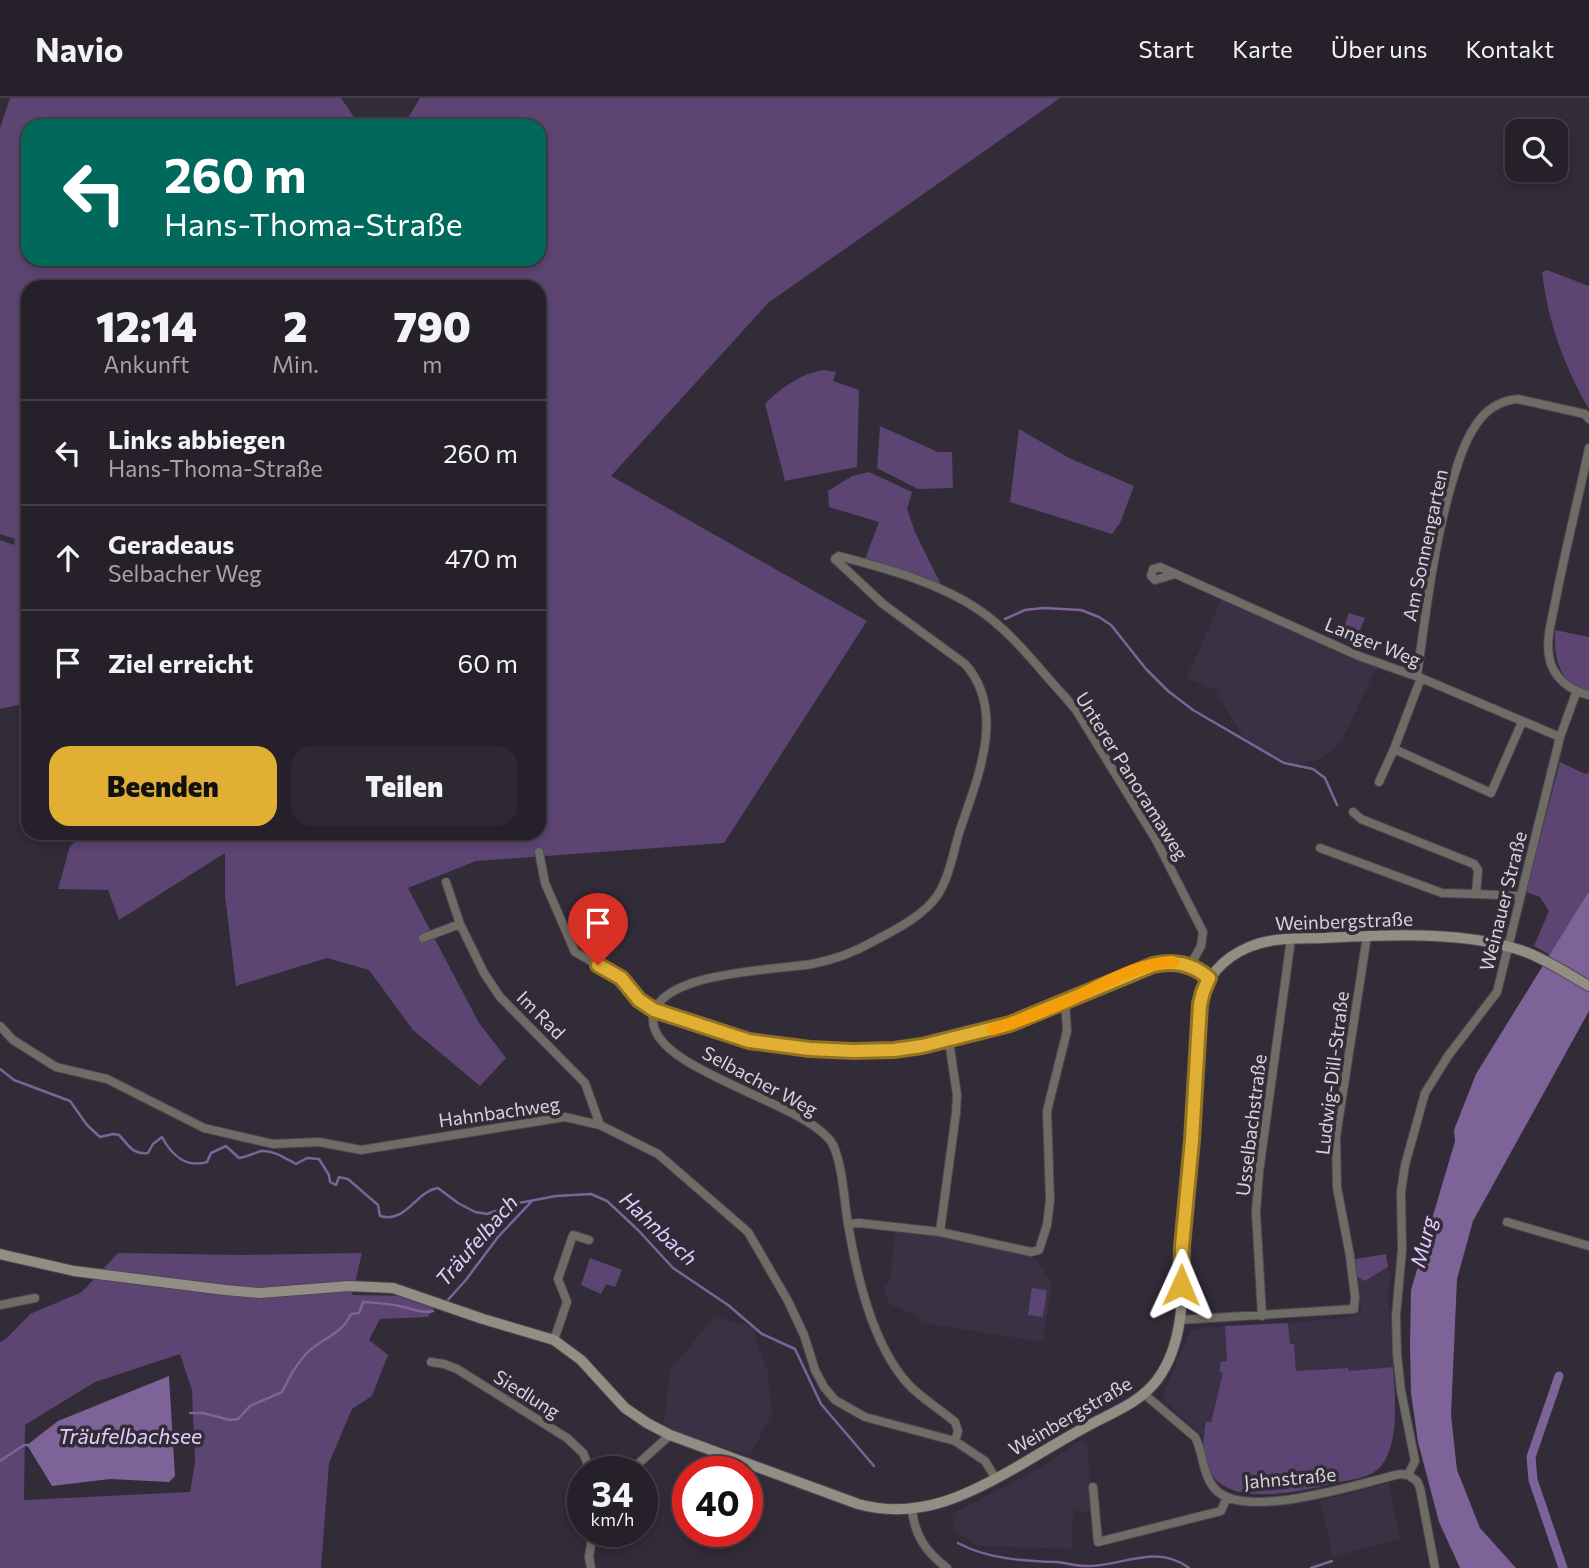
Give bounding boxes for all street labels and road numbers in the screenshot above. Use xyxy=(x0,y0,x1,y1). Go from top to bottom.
street label: Am Sonnengarten xyxy=(1397,467,1452,623)
street label: Langer Weg xyxy=(1322,612,1425,671)
street label: Unterer Panoramaweg xyxy=(1071,687,1194,864)
street label: Weinauer Straße xyxy=(1474,829,1531,973)
street label: Weinbergstraße xyxy=(1274,907,1413,934)
street label: Im Rad xyxy=(512,986,570,1044)
street label: Ludwig-Dill-Straße xyxy=(1310,990,1353,1156)
street label: Selbacher Weg xyxy=(699,1041,822,1121)
street label: Usselbachstraße xyxy=(1230,1053,1271,1197)
street label: Hahnbachweg xyxy=(437,1092,561,1131)
street label: Siedlung xyxy=(490,1364,565,1423)
street label: Weinbergstraße xyxy=(1004,1371,1135,1460)
street label: Jahnstraße xyxy=(1243,1462,1337,1493)

